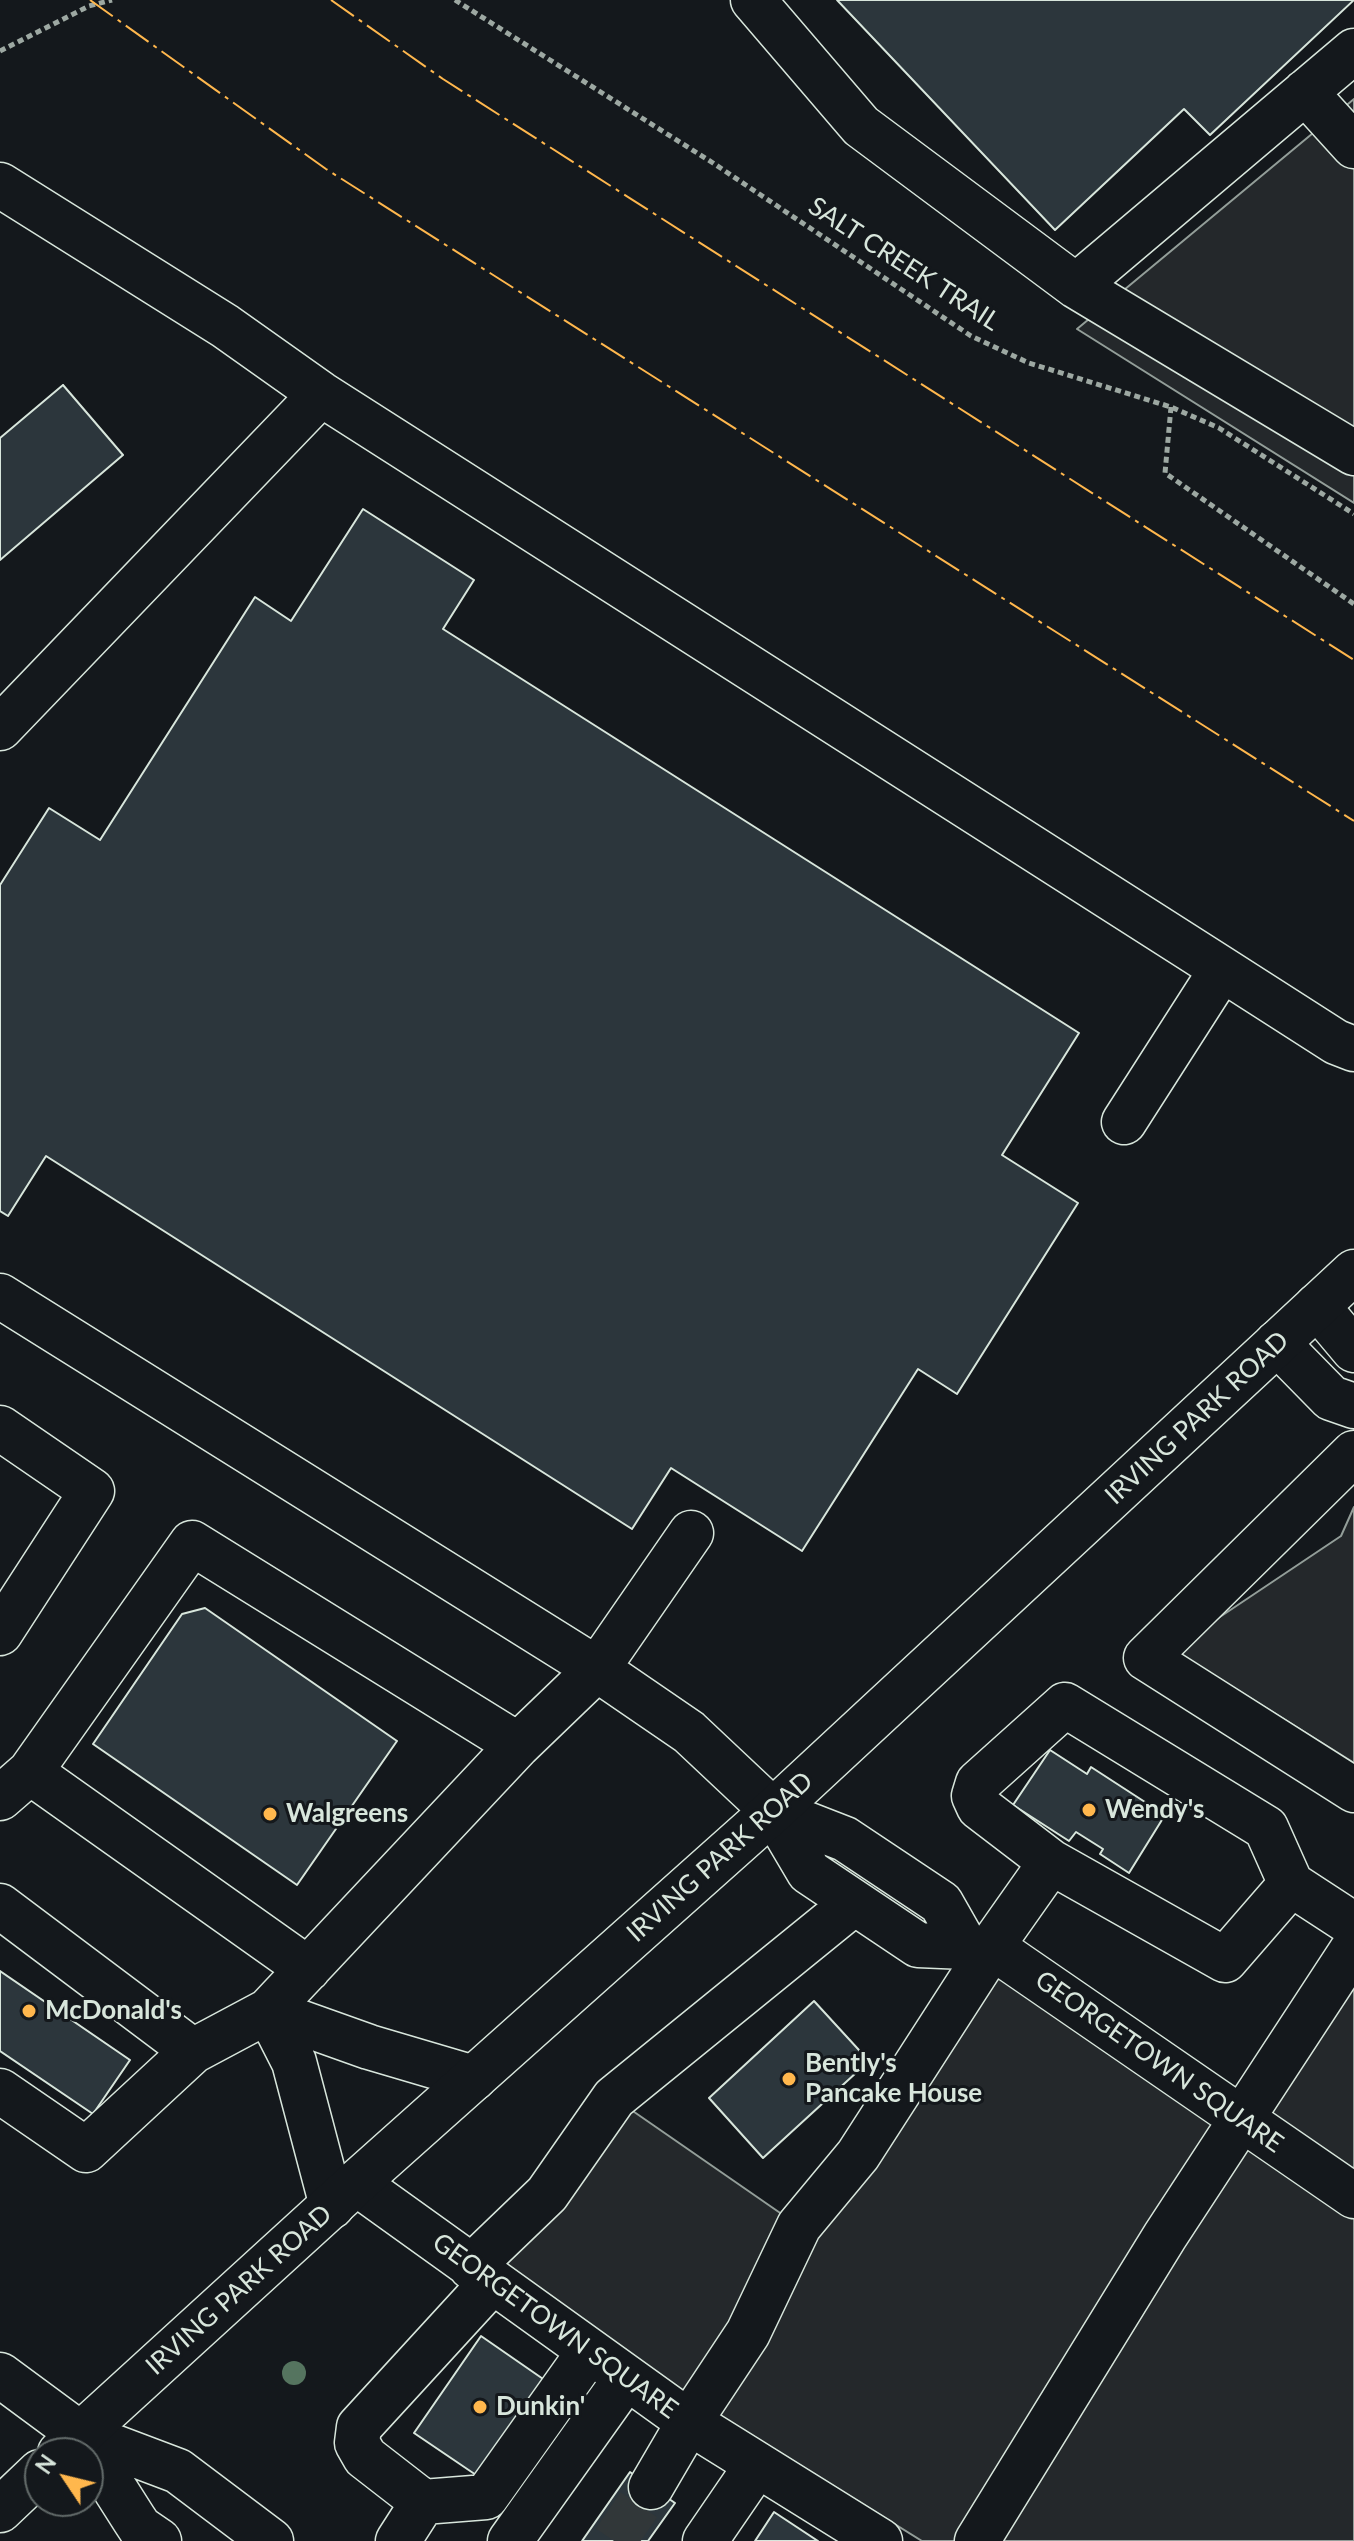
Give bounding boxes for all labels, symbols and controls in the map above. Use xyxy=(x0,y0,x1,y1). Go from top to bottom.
street label: SALT CREEK TRAIL xyxy=(803,191,1005,337)
street label: IRVING PARK ROAD xyxy=(1099,1325,1295,1511)
street label: IRVING PARK ROAD xyxy=(621,1765,819,1949)
place label: Wendy's xyxy=(1105,1794,1204,1826)
place label: Walgreens xyxy=(286,1798,408,1830)
marker: Wendy's xyxy=(1080,1801,1098,1819)
marker: Walgreens xyxy=(261,1805,279,1823)
street label: GEORGETOWN SQUARE xyxy=(1029,1964,1289,2160)
place label: McDonald's xyxy=(45,1995,182,2027)
marker: McDonald's xyxy=(20,2002,38,2020)
place label: Bently's Pancake House xyxy=(805,2048,982,2110)
marker: Bently's Pancake House xyxy=(780,2070,798,2088)
street label: IRVING PARK ROAD xyxy=(140,2198,338,2382)
street label: GEORGETOWN SQUARE xyxy=(426,2227,684,2425)
place label: Dunkin' xyxy=(496,2391,585,2423)
marker: Dunkin' xyxy=(471,2398,489,2416)
north arrow xyxy=(24,2437,104,2517)
text: N xyxy=(30,2449,61,2479)

